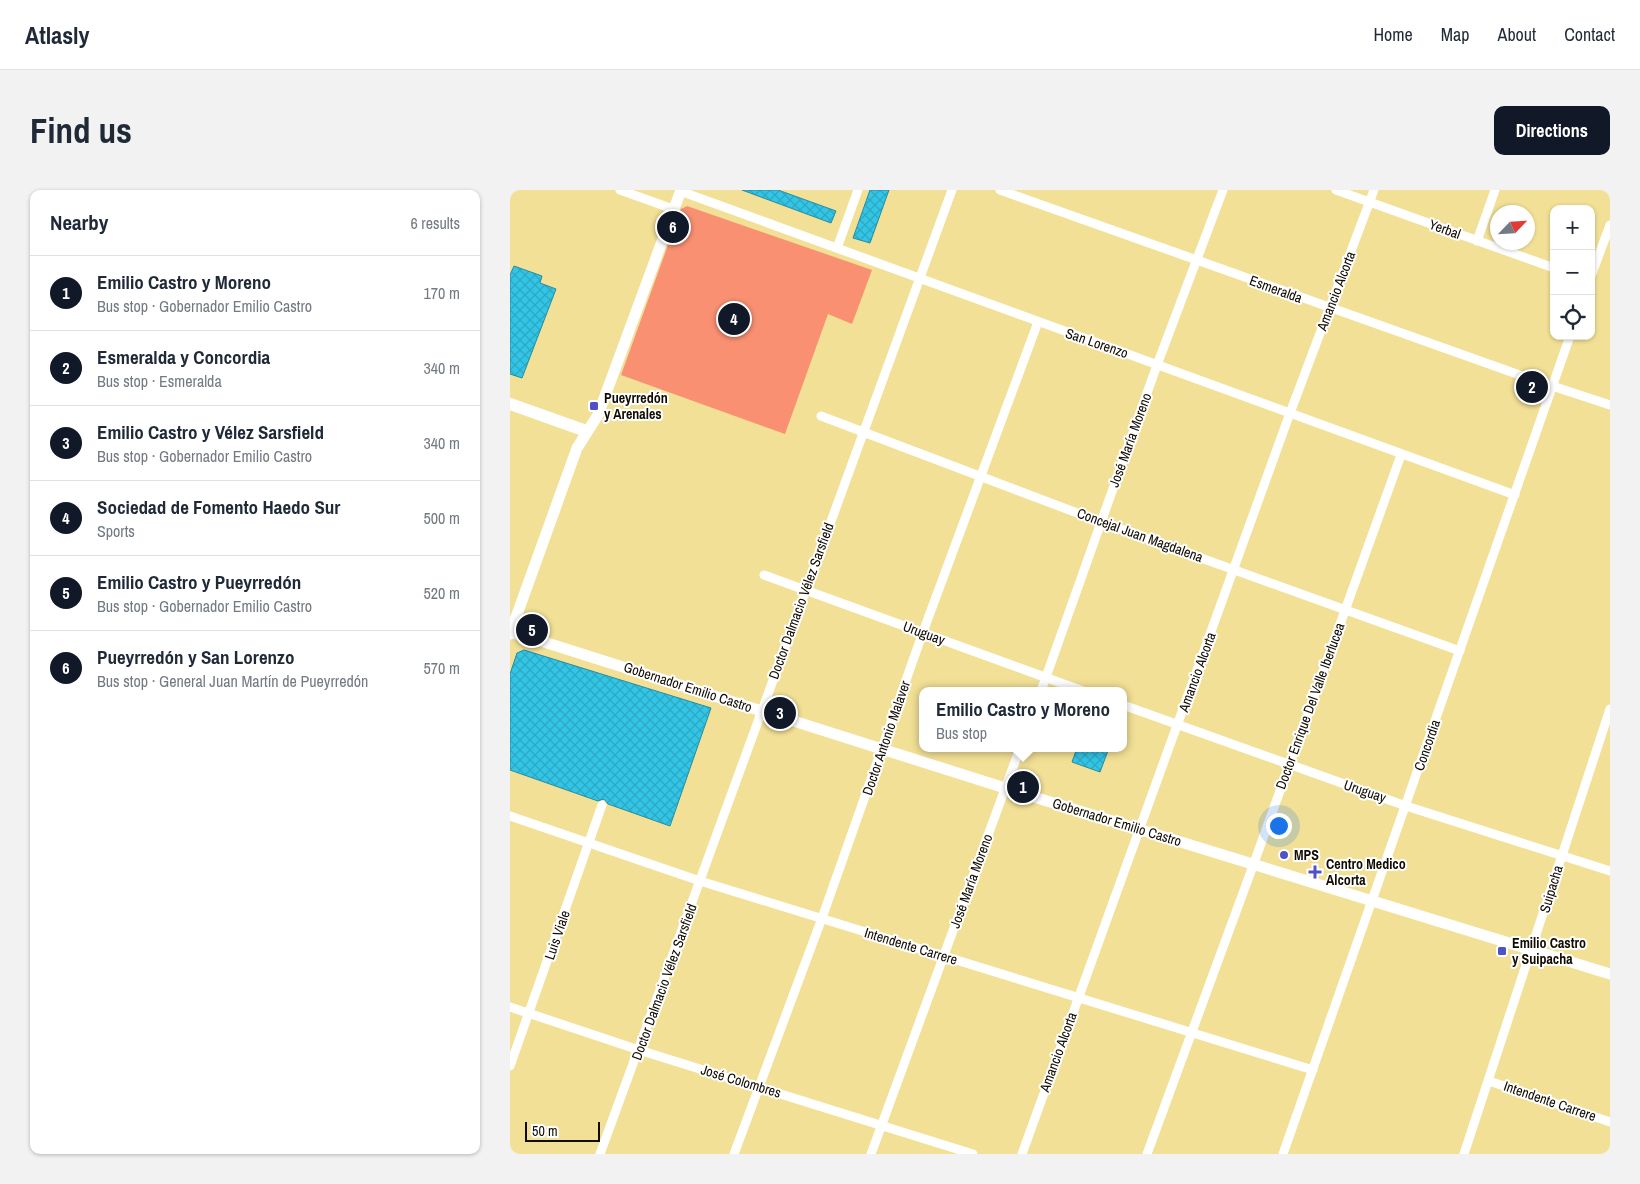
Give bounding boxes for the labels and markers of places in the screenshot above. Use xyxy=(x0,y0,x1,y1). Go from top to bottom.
pin: 6 xyxy=(657,208,689,246)
pin: 4 xyxy=(718,300,750,338)
pin: 2 xyxy=(1516,368,1548,406)
place label: Pueyrredón y Arenales xyxy=(604,389,668,423)
marker: Pueyrredón y Arenales xyxy=(588,400,600,412)
pin: 5 xyxy=(516,611,548,649)
pin: 3 xyxy=(764,694,796,732)
pin: 1 xyxy=(1007,768,1039,806)
place label: MPS xyxy=(1294,846,1319,864)
marker: MPS xyxy=(1278,849,1290,861)
place label: Centro Medico Alcorta xyxy=(1326,855,1406,889)
marker: Centro Medico Alcorta xyxy=(1308,865,1322,879)
place label: Emilio Castro y Suipacha xyxy=(1512,934,1586,968)
marker: Emilio Castro y Suipacha xyxy=(1496,945,1508,957)

